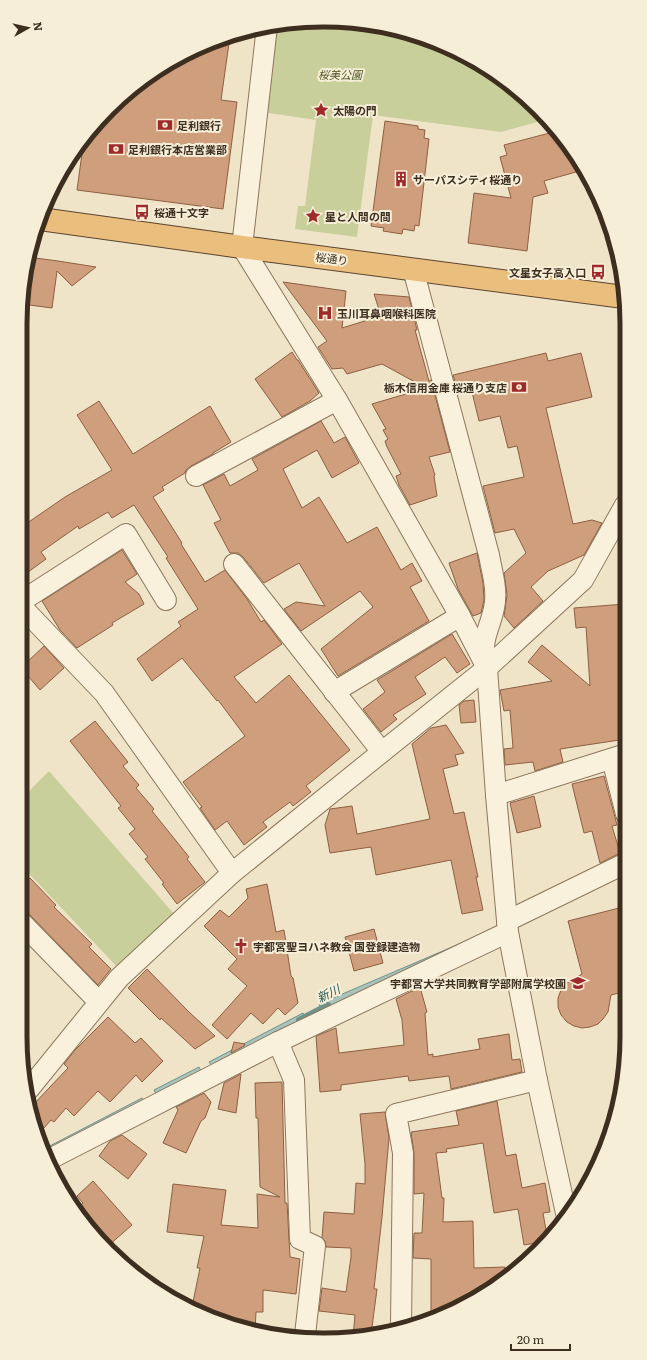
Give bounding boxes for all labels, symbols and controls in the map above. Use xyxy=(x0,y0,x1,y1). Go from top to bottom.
north arrow xyxy=(8,8,48,48)
text: N xyxy=(30,21,47,32)
park label: 桜美公園 xyxy=(318,66,364,82)
place icon: 太陽の門 xyxy=(312,101,330,119)
place label: 太陽の門 xyxy=(333,102,377,118)
bank icon: 足利銀行 xyxy=(156,116,174,134)
place label: 足利銀行 xyxy=(177,117,221,133)
bank icon: 足利銀行本店営業部 xyxy=(107,140,125,158)
place label: 足利銀行本店営業部 xyxy=(128,141,227,157)
building icon: サーパスシティ桜通り xyxy=(392,170,410,188)
place label: サーパスシティ桜通り xyxy=(413,171,522,187)
bus stop icon: 桜通十文字 xyxy=(133,203,151,221)
place label: 桜通十文字 xyxy=(154,204,209,220)
place icon: 星と人間の間 xyxy=(304,207,322,225)
place label: 星と人間の間 xyxy=(325,208,391,224)
street label: 桜通り xyxy=(315,248,349,268)
bus stop icon: 文星女子高入口 xyxy=(589,263,607,281)
place label: 文星女子高入口 xyxy=(509,264,586,280)
hospital icon: 玉川耳鼻咽喉科医院 xyxy=(316,304,334,322)
place label: 玉川耳鼻咽喉科医院 xyxy=(337,305,436,321)
bank icon: 栃木信用金庫 桜通り支店 xyxy=(510,378,528,396)
place label: 栃木信用金庫 桜通り支店 xyxy=(384,379,507,395)
church icon: 宇都宮聖ヨハネ教会 国登録建造物 xyxy=(232,937,250,955)
place label: 宇都宮聖ヨハネ教会 国登録建造物 xyxy=(253,938,420,954)
school or university icon: 宇都宮大学共同教育学部附属学校園 xyxy=(569,974,587,992)
place label: 宇都宮大学共同教育学部附属学校園 xyxy=(390,975,566,991)
water label: 新川 xyxy=(313,979,345,1006)
scale bar xyxy=(511,1326,570,1352)
text: 20 m xyxy=(517,1330,544,1348)

